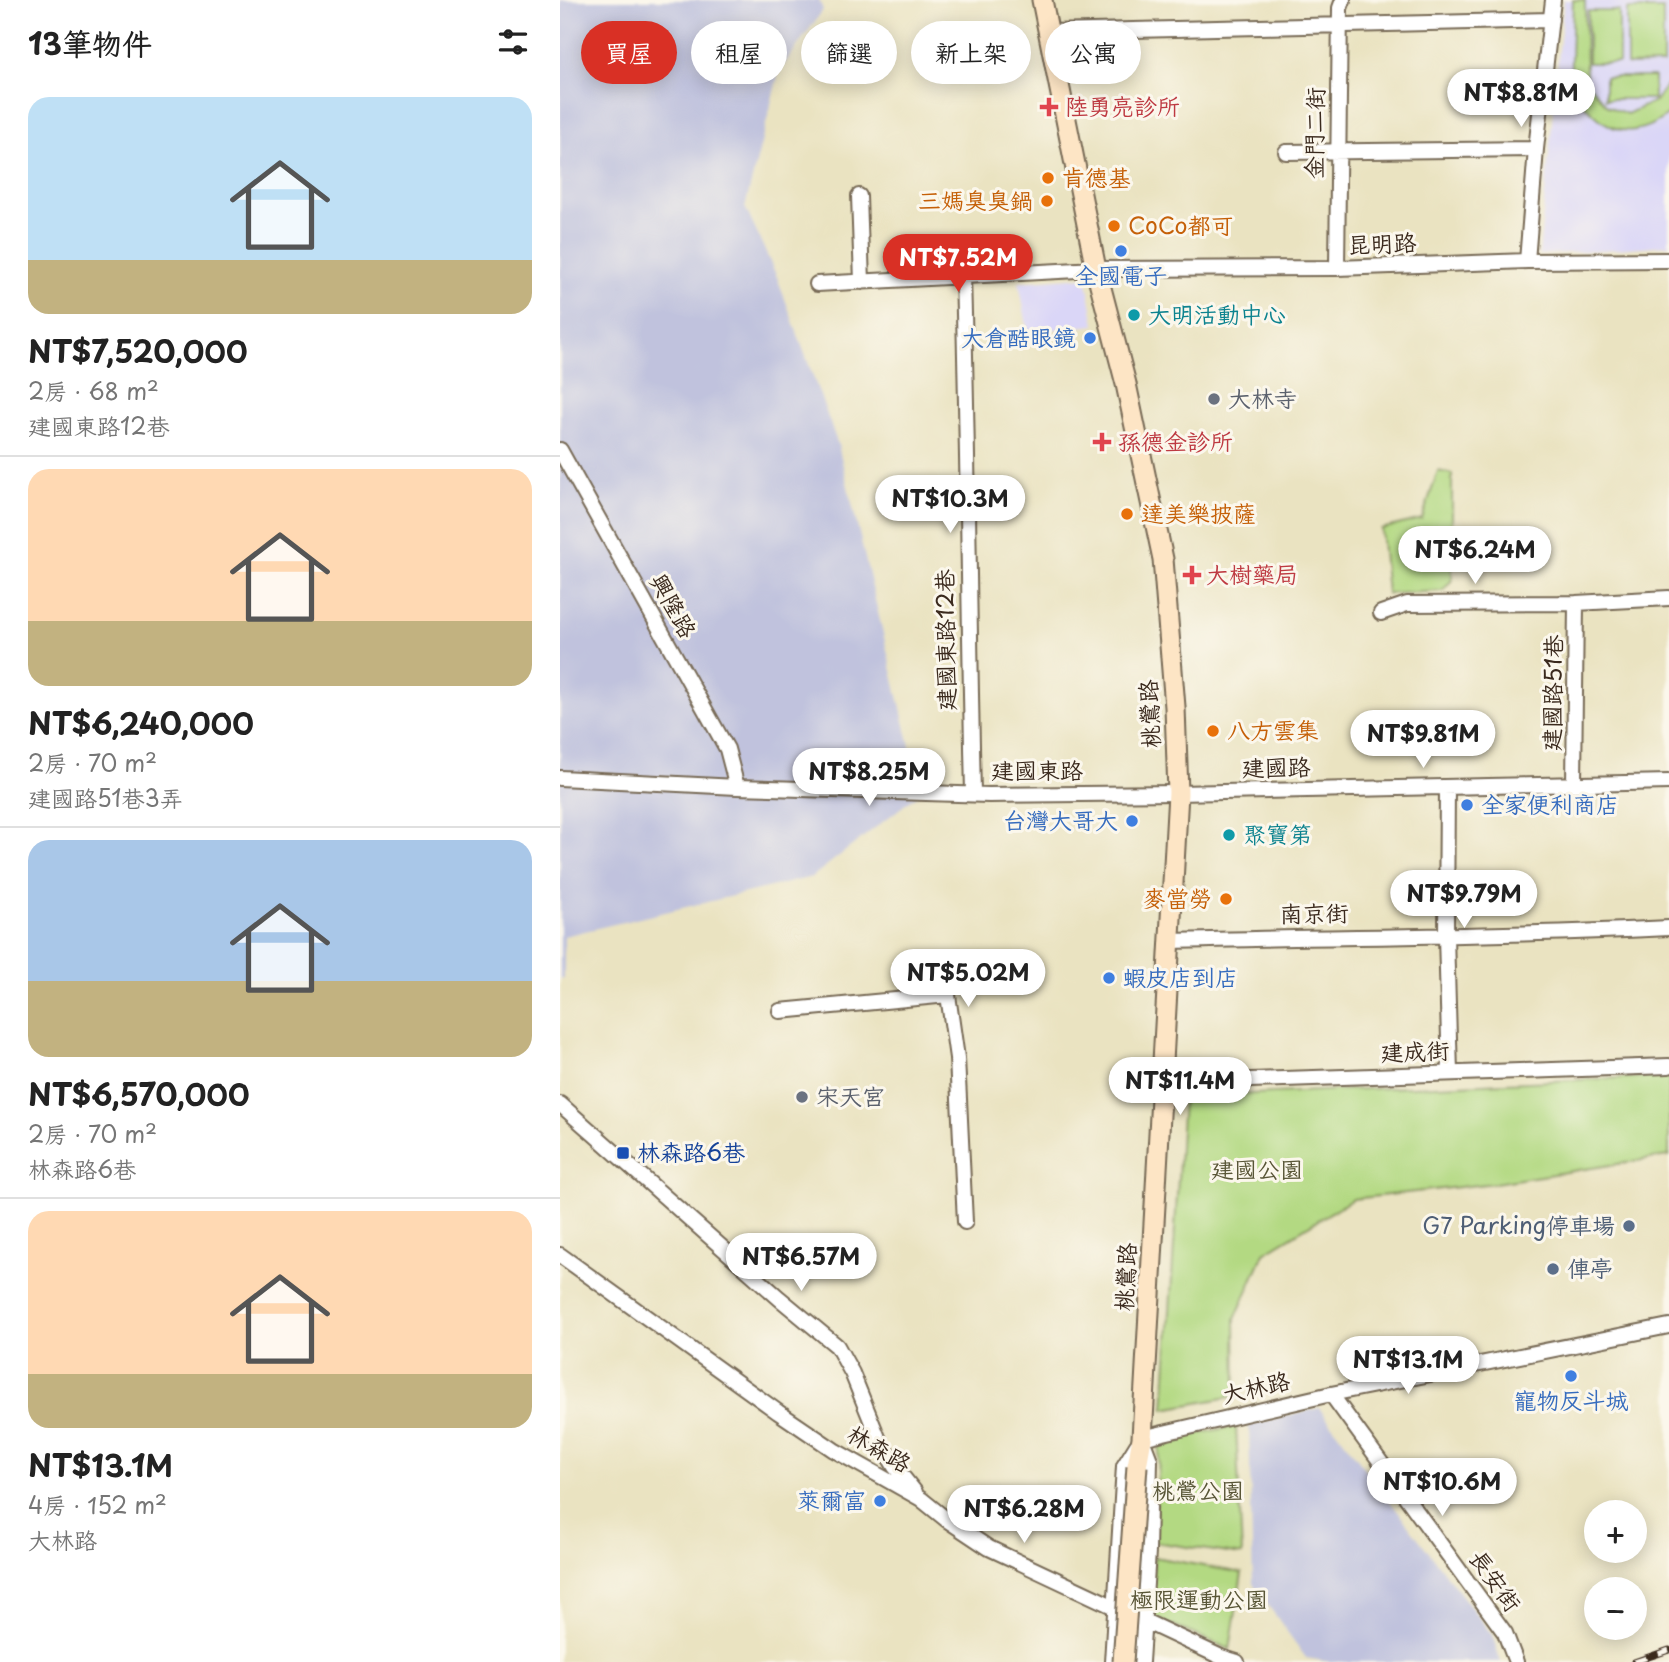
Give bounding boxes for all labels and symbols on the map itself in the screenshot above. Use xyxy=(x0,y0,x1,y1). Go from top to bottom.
pin: NT$8.81M xyxy=(1449,69,1593,129)
street label: 金門二街 xyxy=(1295,87,1332,179)
place label: 陸勇亮診所 xyxy=(1065,88,1180,123)
marker: 陸勇亮診所 xyxy=(1039,97,1059,117)
place label: 肯德基 xyxy=(1062,159,1131,194)
marker: 肯德基 xyxy=(1040,170,1056,186)
place label: 三媽臭臭鍋 xyxy=(918,182,1033,217)
marker: 三媽臭臭鍋 xyxy=(1039,193,1055,209)
place label: CoCo都可 xyxy=(1128,207,1234,242)
marker: CoCo都可 xyxy=(1106,218,1122,234)
street label: 昆明路 xyxy=(1347,224,1417,261)
pin: NT$7.52M xyxy=(886,234,1030,294)
marker: 全國電子 xyxy=(1113,243,1129,259)
place label: 全國電子 xyxy=(1075,257,1167,292)
place label: 大明活動中心 xyxy=(1148,296,1286,331)
marker: 大明活動中心 xyxy=(1126,307,1142,323)
place label: 大倉酷眼鏡 xyxy=(961,319,1076,354)
marker: 大倉酷眼鏡 xyxy=(1082,330,1098,346)
place label: 大林寺 xyxy=(1228,380,1297,415)
marker: 大林寺 xyxy=(1206,391,1222,407)
place label: 孫德金診所 xyxy=(1118,423,1233,458)
marker: 孫德金診所 xyxy=(1092,432,1112,452)
pin: NT$10.3M xyxy=(878,476,1022,535)
place label: 達美樂披薩 xyxy=(1141,495,1256,530)
marker: 達美樂披薩 xyxy=(1119,506,1135,522)
pin: NT$6.24M xyxy=(1403,526,1547,586)
place label: 大樹藥局 xyxy=(1206,556,1298,591)
street label: 興隆路 xyxy=(642,567,706,644)
marker: 大樹藥局 xyxy=(1184,567,1200,583)
street label: 建國東路12巷 xyxy=(926,568,963,711)
street label: 建國路51巷 xyxy=(1533,633,1570,752)
street label: 桃鶯路 xyxy=(1129,679,1168,749)
pin: NT$9.81M xyxy=(1351,710,1495,770)
place label: 八方雲集 xyxy=(1227,712,1319,747)
marker: 八方雲集 xyxy=(1205,723,1221,739)
pin: NT$8.25M xyxy=(797,748,941,808)
street label: 建國路 xyxy=(1241,748,1311,785)
street label: 建國東路 xyxy=(991,752,1083,787)
place label: 全家便利商店 xyxy=(1481,786,1619,821)
marker: 全家便利商店 xyxy=(1459,797,1475,813)
place label: 台灣大哥大 xyxy=(1003,802,1118,837)
marker: 台灣大哥大 xyxy=(1124,813,1140,829)
place label: 聚寶第 xyxy=(1243,816,1312,851)
marker: 聚寶第 xyxy=(1221,827,1237,843)
pin: NT$9.79M xyxy=(1392,870,1536,930)
place label: 麥當勞 xyxy=(1143,880,1212,915)
marker: 麥當勞 xyxy=(1218,891,1234,907)
street label: 南京街 xyxy=(1279,894,1349,931)
pin: NT$5.02M xyxy=(896,950,1040,1009)
place label: 蝦皮店到店 xyxy=(1123,959,1238,994)
marker: 蝦皮店到店 xyxy=(1101,970,1117,986)
street label: 建成街 xyxy=(1380,1032,1450,1069)
pin: NT$11.4M xyxy=(1108,1058,1252,1117)
place label: 宋天宮 xyxy=(816,1078,885,1113)
marker: 宋天宮 xyxy=(794,1089,810,1105)
place label: 林森路6巷 xyxy=(637,1134,746,1169)
marker: 林森路6巷 xyxy=(615,1145,631,1161)
park label: 建國公園 xyxy=(1211,1151,1303,1186)
place label: G7 Parking停車場 xyxy=(1422,1207,1615,1242)
marker: G7 Parking停車場 xyxy=(1621,1218,1637,1234)
pin: NT$6.57M xyxy=(729,1234,873,1293)
street label: 桃鶯路 xyxy=(1105,1242,1144,1312)
place label: 俥亭 xyxy=(1567,1250,1613,1285)
marker: 俥亭 xyxy=(1545,1261,1561,1277)
pin: NT$13.1M xyxy=(1336,1336,1480,1396)
street label: 大林路 xyxy=(1218,1362,1293,1411)
marker: 寵物反斗城 xyxy=(1563,1368,1579,1384)
place label: 寵物反斗城 xyxy=(1514,1382,1629,1417)
street label: 林森路 xyxy=(841,1415,918,1480)
pin: NT$10.6M xyxy=(1370,1458,1514,1518)
park label: 桃鶯公園 xyxy=(1152,1472,1244,1507)
place label: 萊爾富 xyxy=(797,1482,866,1517)
pin: NT$6.28M xyxy=(952,1486,1096,1545)
marker: 萊爾富 xyxy=(872,1493,888,1509)
street label: 長安街 xyxy=(1462,1542,1531,1618)
park label: 極限運動公園 xyxy=(1130,1581,1268,1616)

